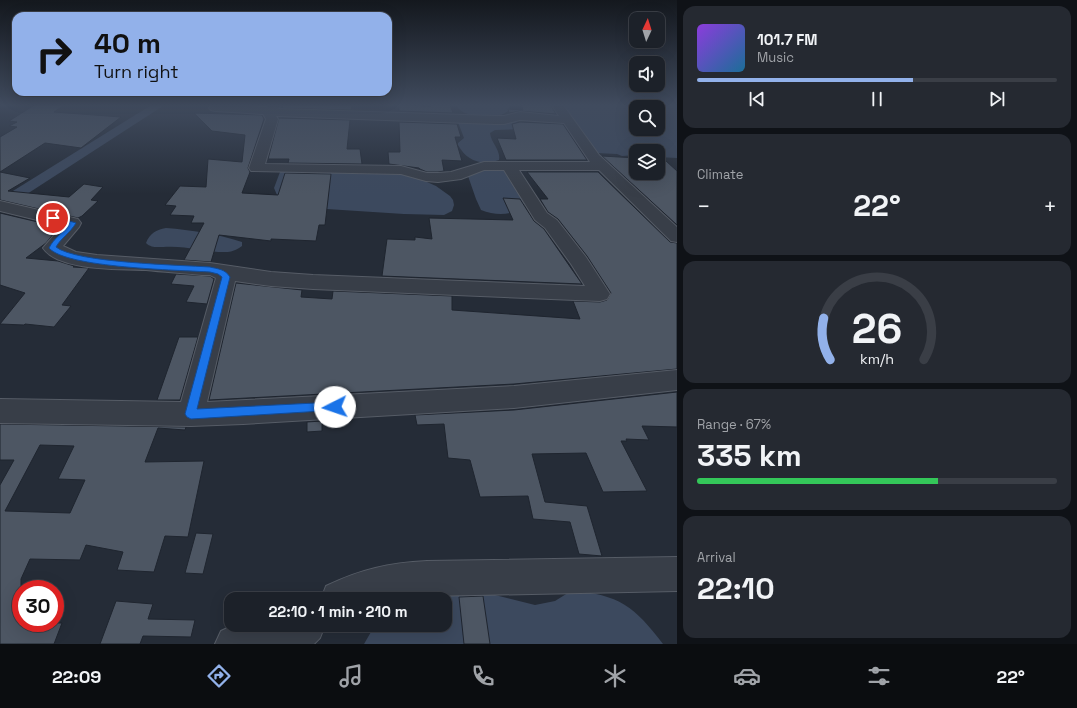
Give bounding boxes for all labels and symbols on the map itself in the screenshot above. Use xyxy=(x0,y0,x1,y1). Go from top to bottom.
north arrow xyxy=(629,12,665,48)
pin xyxy=(36,201,70,235)
position arrow xyxy=(314,386,356,428)
speed limit sign: 30 xyxy=(12,580,64,632)

